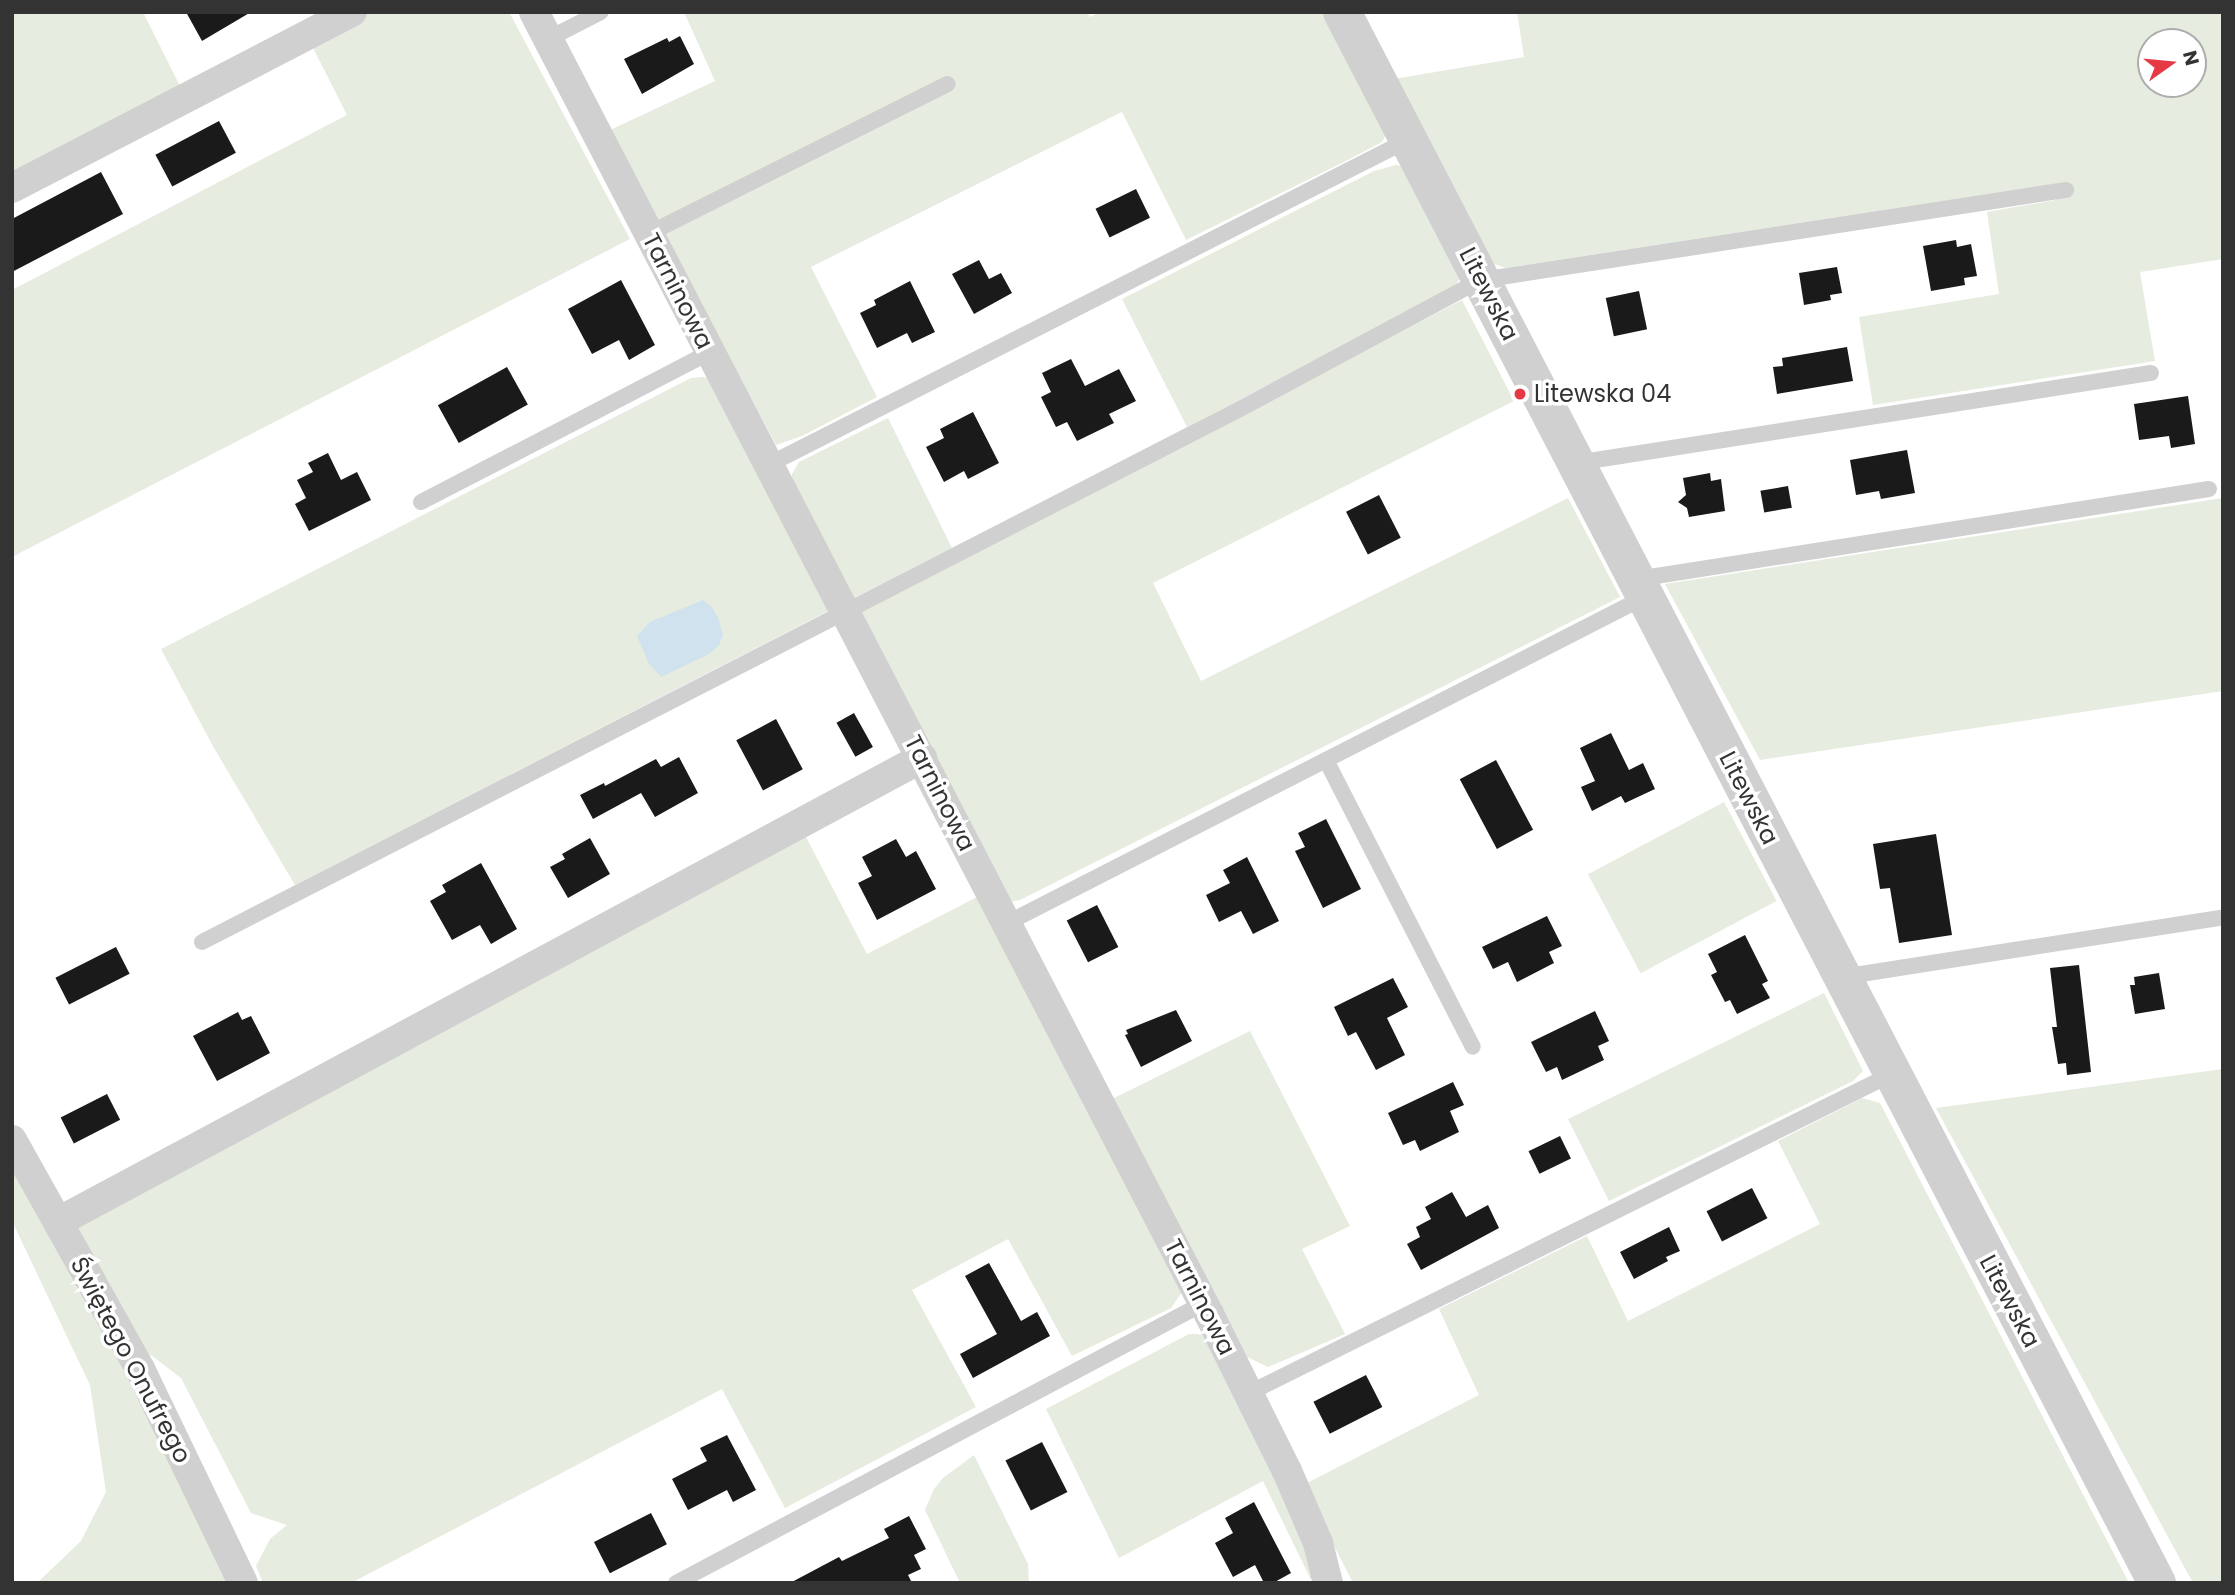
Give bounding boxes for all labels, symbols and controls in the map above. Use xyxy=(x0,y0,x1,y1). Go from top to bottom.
north arrow xyxy=(2137,28,2207,98)
text: N xyxy=(2176,48,2206,68)
street label: Tarninowa xyxy=(637,228,719,354)
street label: Litewska xyxy=(1453,243,1525,345)
place label: Litewska 04 xyxy=(1534,380,1671,408)
marker: Litewska 04 xyxy=(1512,386,1528,402)
street label: Tarninowa xyxy=(899,730,981,856)
street label: Litewska xyxy=(1713,747,1785,849)
street label: Tarninowa xyxy=(1159,1234,1241,1360)
street label: Litewska xyxy=(1974,1250,2046,1352)
street label: Świętego Onufrego xyxy=(65,1252,197,1468)

